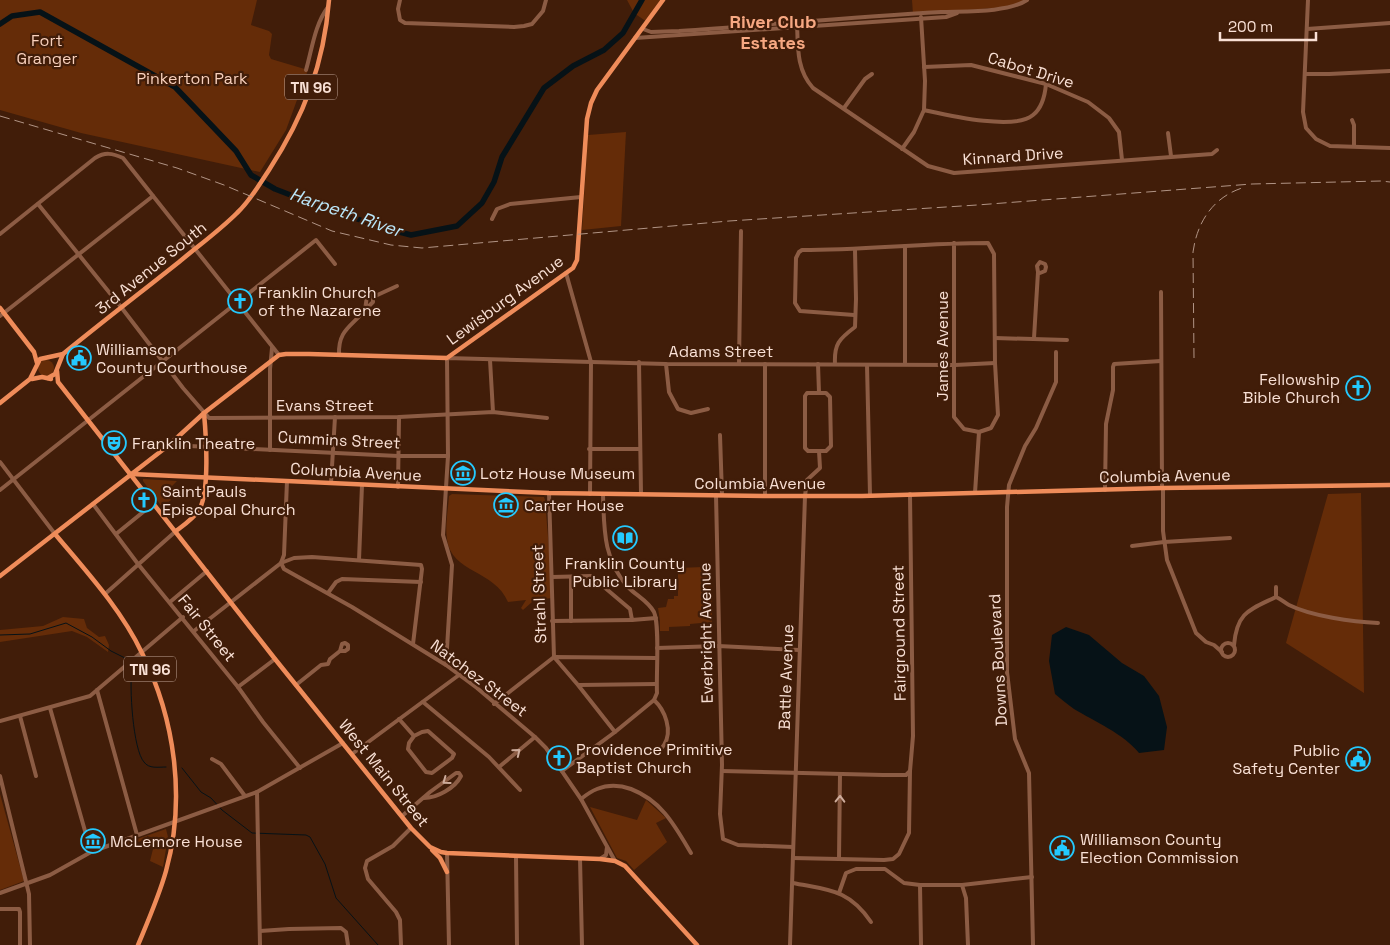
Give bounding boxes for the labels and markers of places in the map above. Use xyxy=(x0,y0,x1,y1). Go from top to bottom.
place label: Franklin Church of the Nazarene xyxy=(258,282,381,321)
church icon: Franklin Church of the Nazarene xyxy=(227,288,253,314)
place label: Williamson County Courthouse xyxy=(96,339,248,378)
public building icon: Williamson County Courthouse xyxy=(66,345,92,371)
place label: Fellowship Bible Church xyxy=(1243,369,1340,408)
church icon: Fellowship Bible Church xyxy=(1345,375,1371,401)
theatre icon: Franklin Theatre xyxy=(101,430,127,456)
place label: Franklin Theatre xyxy=(132,433,255,454)
museum icon: Lotz House Museum xyxy=(450,460,476,486)
place label: Lotz House Museum xyxy=(480,463,635,484)
place label: Saint Pauls Episcopal Church xyxy=(162,481,296,520)
church icon: Saint Pauls Episcopal Church xyxy=(131,487,157,513)
museum icon: Carter House xyxy=(493,492,519,518)
place label: Carter House xyxy=(524,495,624,516)
library icon: Franklin County Public Library xyxy=(612,525,638,551)
place label: Franklin County Public Library xyxy=(565,553,685,592)
place label: Providence Primitive Baptist Church xyxy=(576,739,733,778)
place label: Public Safety Center xyxy=(1232,740,1340,779)
church icon: Providence Primitive Baptist Church xyxy=(546,745,572,771)
public building icon: Public Safety Center xyxy=(1345,746,1371,772)
museum icon: McLemore House xyxy=(80,828,106,854)
place label: Williamson County Election Commission xyxy=(1080,829,1239,868)
place label: McLemore House xyxy=(110,831,243,852)
public building icon: Williamson County Election Commission xyxy=(1049,835,1075,861)

